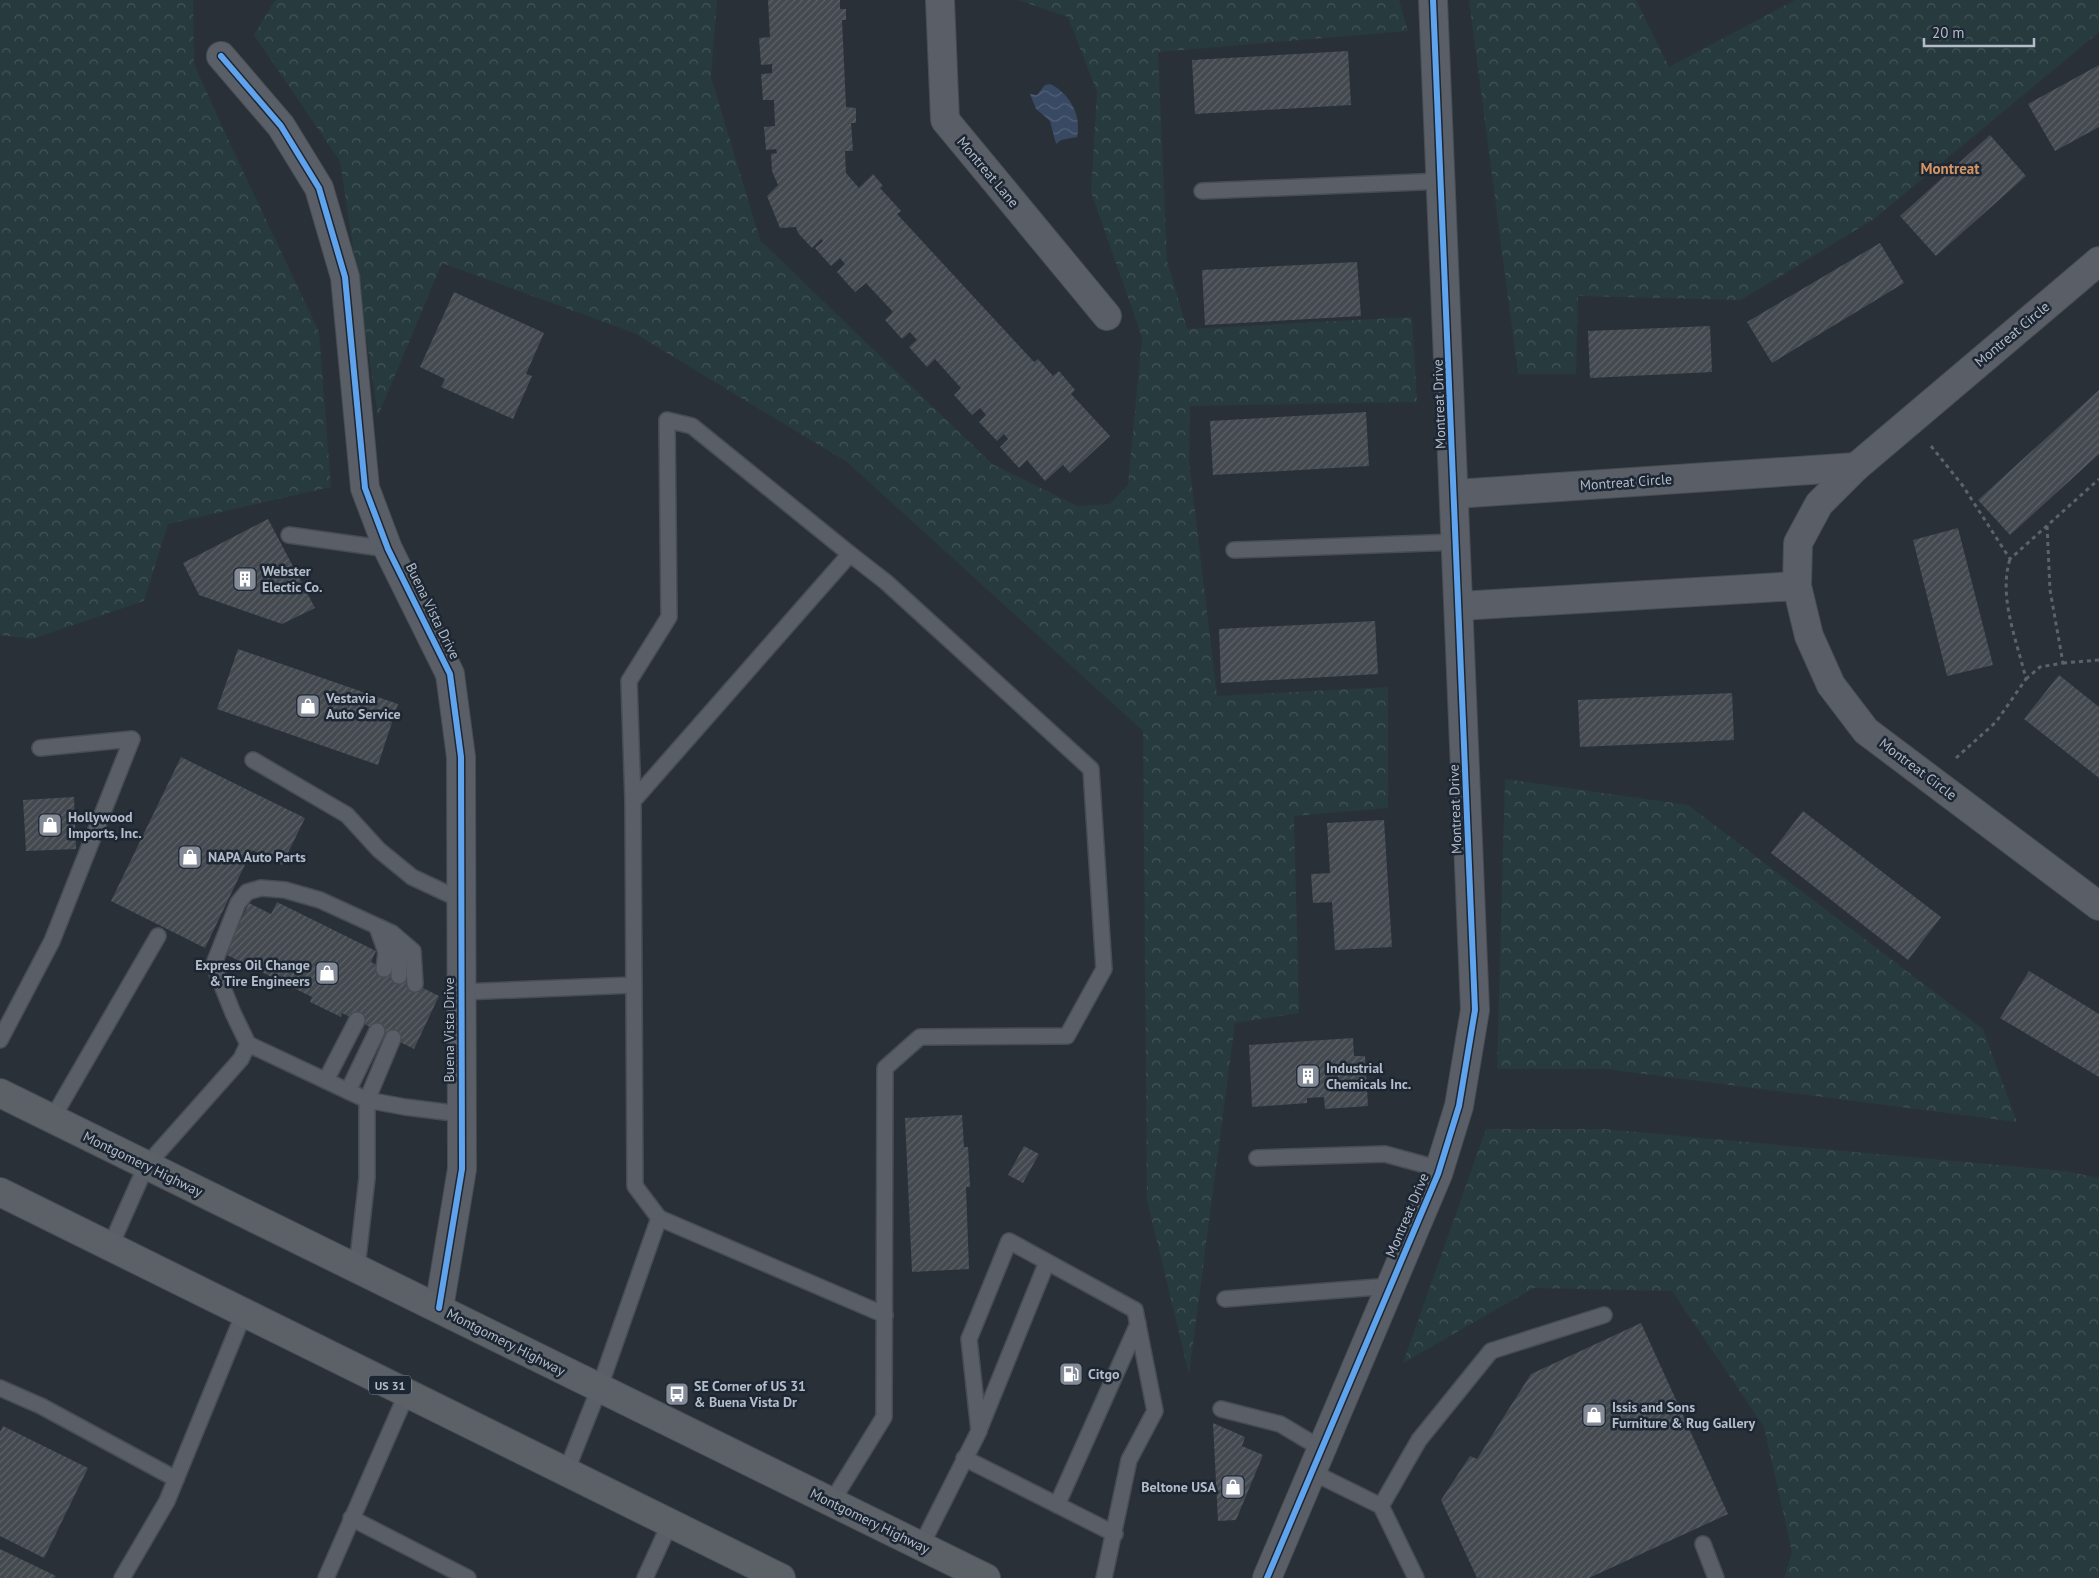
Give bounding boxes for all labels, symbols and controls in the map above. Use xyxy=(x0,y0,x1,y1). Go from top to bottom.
scale bar xyxy=(1924,15,2034,47)
text: 20 m xyxy=(1932,23,1965,42)
street label: Montreat Lane xyxy=(953,133,1023,211)
district label: Montreat xyxy=(1920,159,1980,178)
street label: Montreat Circle xyxy=(1971,297,2053,371)
street label: Montreat Drive xyxy=(1428,359,1450,449)
street label: Montreat Circle xyxy=(1579,470,1673,494)
street label: Buena Vista Drive xyxy=(402,560,464,662)
place label: Webster Electic Co. xyxy=(262,562,322,596)
building icon: Webster Electic Co. xyxy=(232,566,258,592)
place label: Vestavia Auto Service xyxy=(325,689,401,723)
shop icon: Vestavia Auto Service xyxy=(295,693,321,719)
street label: Montreat Circle xyxy=(1876,734,1960,804)
street label: Montreat Drive xyxy=(1444,764,1466,854)
place label: Hollywood Imports, Inc. xyxy=(68,808,142,842)
shop icon: Hollywood Imports, Inc. xyxy=(37,812,63,838)
shop icon: NAPA Auto Parts xyxy=(177,844,203,870)
place label: NAPA Auto Parts xyxy=(208,848,306,866)
place label: Express Oil Change & Tire Engineers xyxy=(195,956,310,990)
shop icon: Express Oil Change & Tire Engineers xyxy=(314,960,340,986)
street label: Buena Vista Drive xyxy=(440,977,458,1083)
place label: Industrial Chemicals Inc. xyxy=(1326,1059,1411,1093)
building icon: Industrial Chemicals Inc. xyxy=(1295,1063,1321,1089)
street label: Montgomery Highway xyxy=(80,1127,206,1201)
street label: Montreat Drive xyxy=(1381,1170,1433,1260)
street label: Montgomery Highway xyxy=(444,1304,569,1380)
fuel station icon: Citgo xyxy=(1058,1361,1084,1387)
place label: Citgo xyxy=(1088,1365,1120,1383)
road number: US 31 xyxy=(369,1376,411,1394)
place label: SE Corner of US 31 & Buena Vista Dr xyxy=(694,1377,806,1411)
bus stop icon: SE Corner of US 31 & Buena Vista Dr xyxy=(664,1381,690,1407)
place label: Issis and Sons Furniture & Rug Gallery xyxy=(1612,1398,1755,1432)
shop icon: Issis and Sons Furniture & Rug Gallery xyxy=(1581,1402,1607,1428)
shop icon: Beltone USA xyxy=(1220,1474,1246,1500)
place label: Beltone USA xyxy=(1141,1478,1217,1496)
street label: Montgomery Highway xyxy=(807,1484,933,1558)

